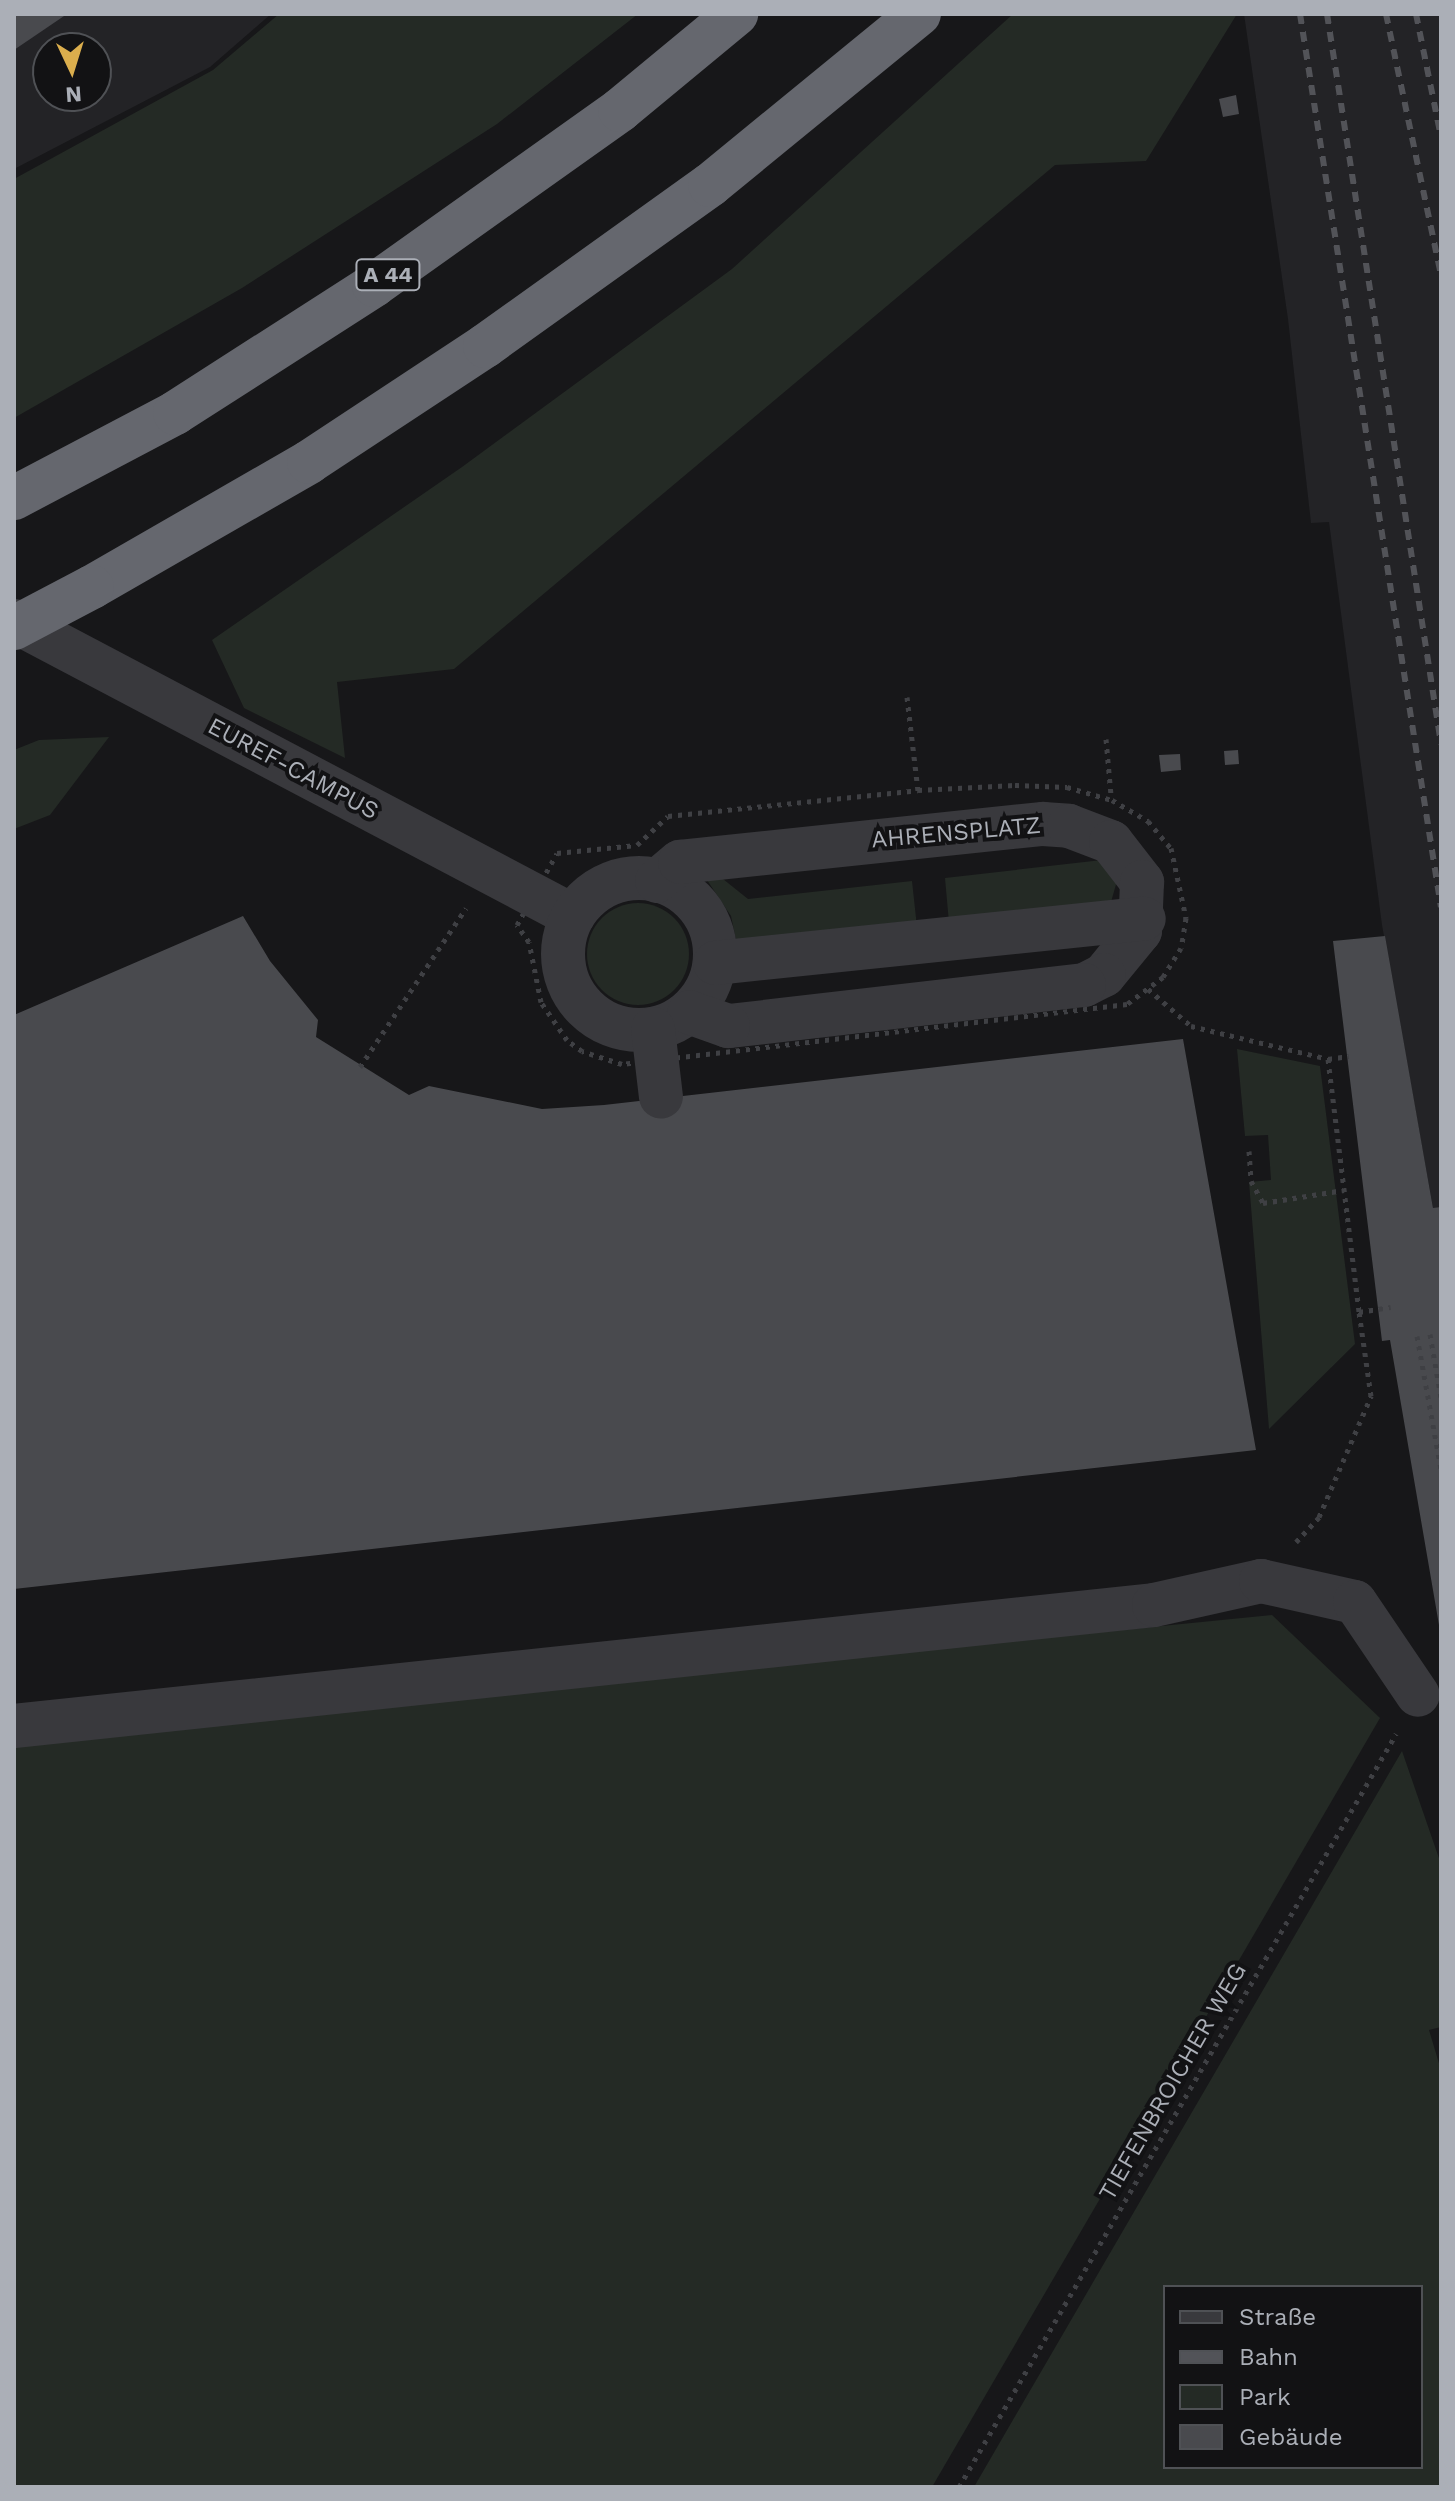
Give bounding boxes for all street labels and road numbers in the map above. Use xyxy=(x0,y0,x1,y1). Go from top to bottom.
road number: A 44 xyxy=(354,257,422,293)
street label: EUREF-CAMPUS xyxy=(203,712,383,826)
street label: AHRENSPLATZ xyxy=(870,811,1042,855)
street label: TIEFENBROICHER WEG xyxy=(1093,1958,1253,2206)

